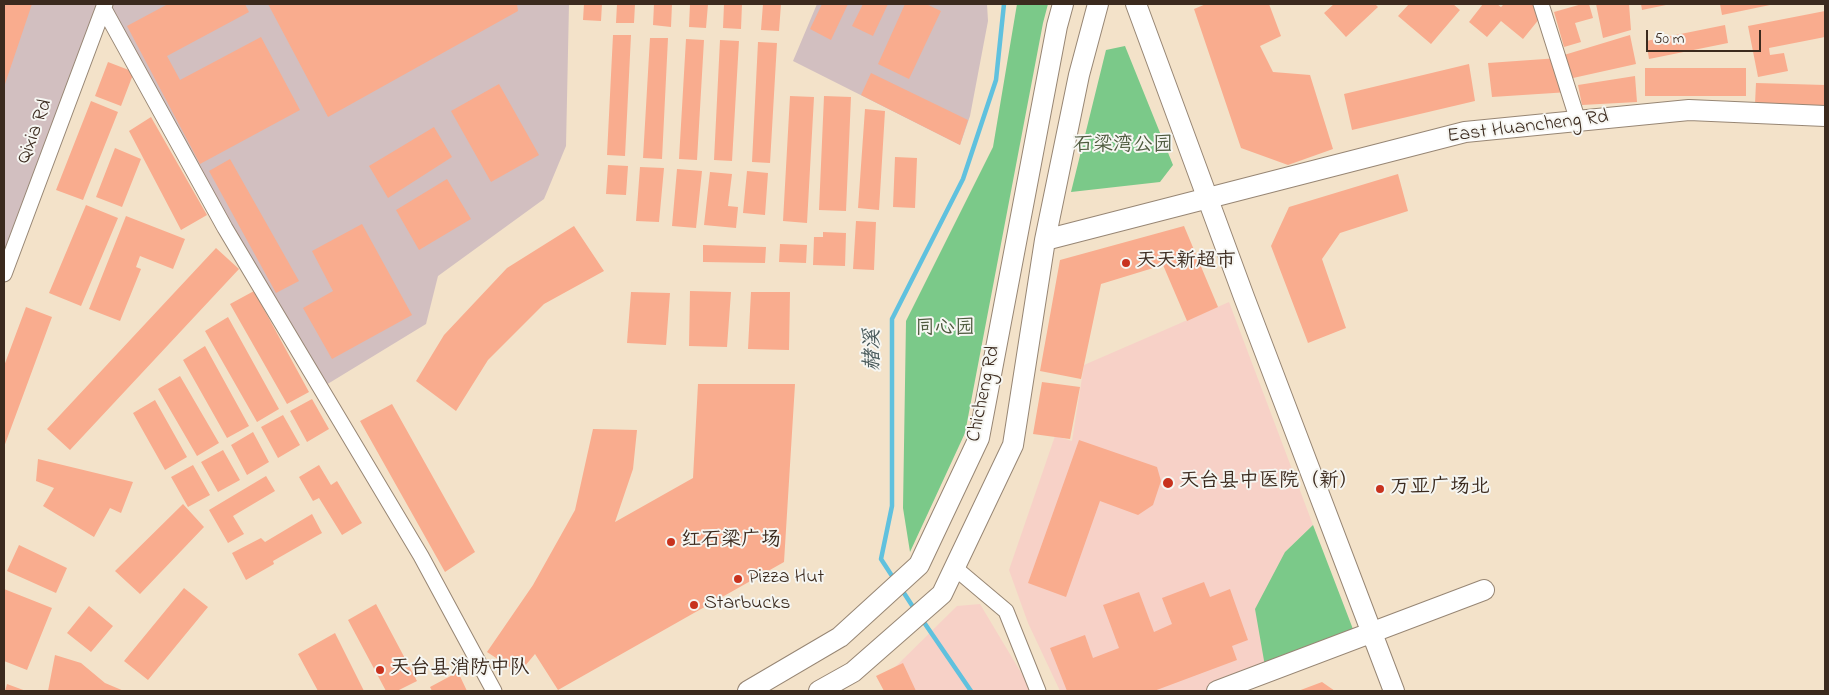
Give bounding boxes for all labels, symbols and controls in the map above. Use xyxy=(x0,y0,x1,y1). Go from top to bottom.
scale bar xyxy=(1649,20,1764,52)
text: 50 m xyxy=(1654,28,1684,50)
street label: Qixia Rd xyxy=(13,96,59,168)
street label: East Huancheng Rd xyxy=(1446,106,1610,150)
park label: 石梁湾公园 xyxy=(1073,135,1173,159)
place label: 天天新超市 xyxy=(1136,251,1236,275)
marker: 天天新超市 xyxy=(1120,257,1132,269)
park label: 同心园 xyxy=(915,318,975,342)
water label: 赭溪 xyxy=(862,329,888,371)
street label: Chicheng Rd xyxy=(963,344,1007,444)
place label: 天台县中医院（新） xyxy=(1179,471,1359,495)
marker: 天台县中医院（新） xyxy=(1161,476,1175,490)
place label: 万亚广场北 xyxy=(1390,477,1490,501)
marker: 万亚广场北 xyxy=(1374,483,1386,495)
place label: 红石梁广场 xyxy=(681,530,781,554)
marker: 红石梁广场 xyxy=(665,536,677,548)
place label: Pizza Hut xyxy=(748,567,824,591)
marker: Pizza Hut xyxy=(732,573,744,585)
place label: Starbucks xyxy=(704,593,790,617)
marker: Starbucks xyxy=(688,599,700,611)
place label: 天台县消防中队 xyxy=(390,658,530,682)
marker: 天台县消防中队 xyxy=(374,664,386,676)

